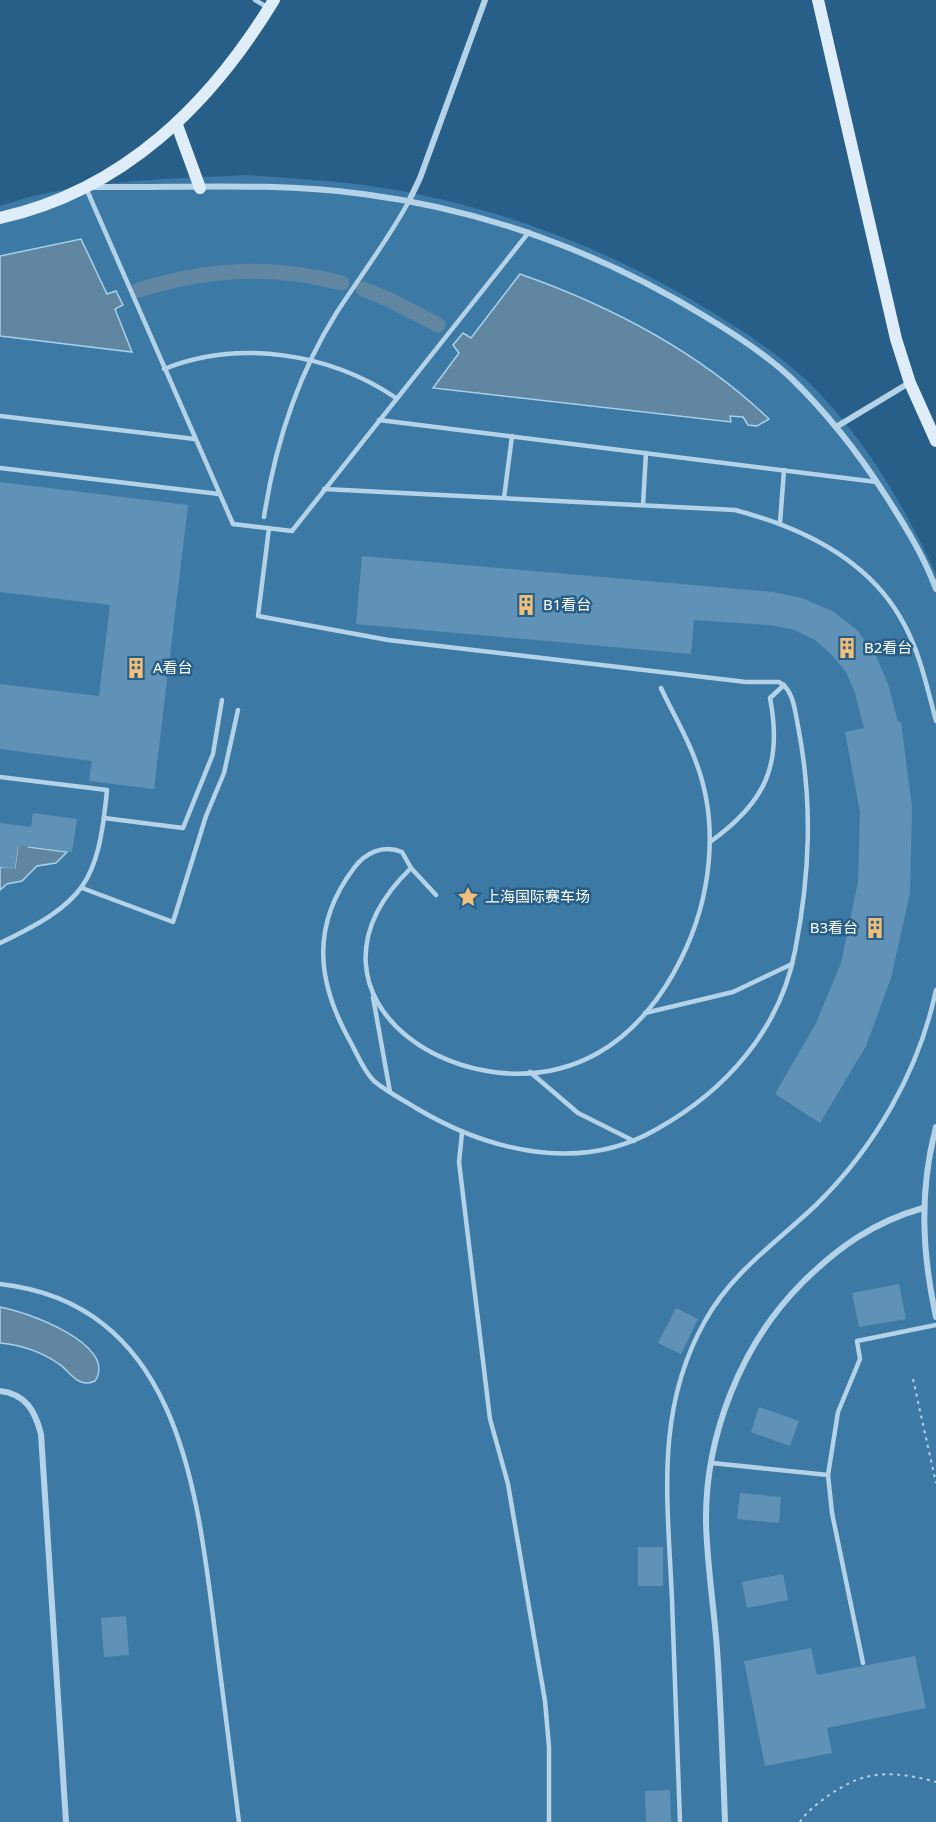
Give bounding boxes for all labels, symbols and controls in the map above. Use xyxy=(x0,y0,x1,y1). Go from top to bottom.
building icon: B1看台 xyxy=(514,593,538,617)
place label: B1看台 xyxy=(543,594,591,614)
building icon: B2看台 xyxy=(835,636,859,660)
place label: B2看台 xyxy=(864,637,912,657)
building icon: A看台 xyxy=(124,656,148,680)
place label: A看台 xyxy=(153,657,193,677)
place icon: 上海国际赛车场 xyxy=(456,885,480,909)
place label: 上海国际赛车场 xyxy=(485,886,590,906)
building icon: B3看台 xyxy=(863,916,887,940)
place label: B3看台 xyxy=(810,917,858,937)

